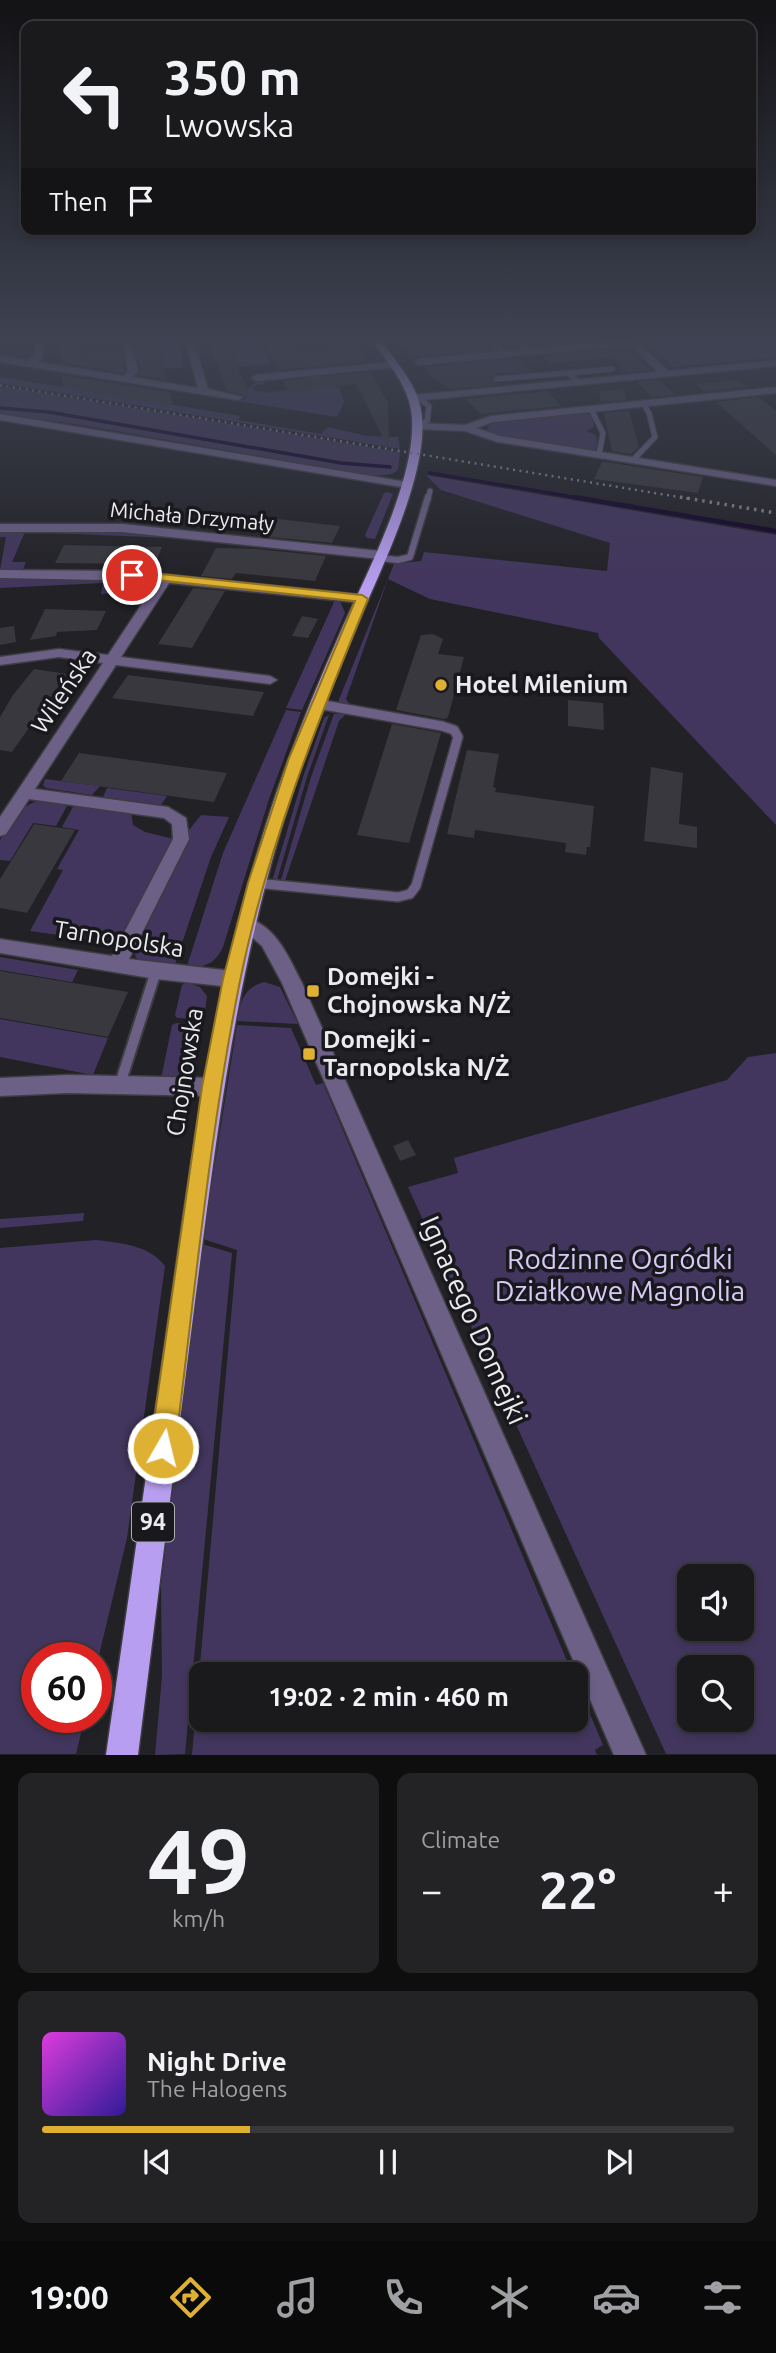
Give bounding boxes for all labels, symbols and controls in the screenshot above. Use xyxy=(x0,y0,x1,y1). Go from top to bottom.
icon: left xyxy=(49,49,140,140)
text: 350 m xyxy=(164,49,301,104)
text: Lwowska xyxy=(164,107,294,143)
icon: arrive xyxy=(122,182,160,220)
text: Then xyxy=(49,187,108,216)
street label: Michała Drzymały xyxy=(109,497,275,535)
pin xyxy=(102,545,162,605)
icon: arrive xyxy=(113,556,151,594)
street label: Wileńska xyxy=(25,643,102,738)
place label: Hotel Milenium xyxy=(455,671,628,698)
marker: Hotel Milenium xyxy=(433,677,449,693)
street label: Tarnopolska xyxy=(52,915,186,962)
place label: Domejki - Chojnowska N/Ż xyxy=(327,963,511,1018)
marker: Domejki - Chojnowska N/Ż xyxy=(305,983,321,999)
street label: Chojnowska xyxy=(161,1006,208,1138)
place label: Domejki - Tarnopolska N/Ż xyxy=(323,1026,509,1081)
marker: Domejki - Tarnopolska N/Ż xyxy=(301,1046,317,1062)
street label: Ignacego Domejki xyxy=(415,1211,534,1429)
park label: Rodzinne Ogródki Działkowe Magnolia xyxy=(495,1243,745,1306)
position arrow xyxy=(126,1411,200,1485)
road number: 94 xyxy=(132,1502,174,1541)
map controls xyxy=(677,1564,754,1732)
button: sound xyxy=(677,1564,754,1641)
speed limit sign: 60 xyxy=(21,1642,112,1733)
button: search xyxy=(677,1655,754,1732)
text: 19:02 · 2 min · 460 m xyxy=(268,1682,509,1711)
text: 49 xyxy=(147,1809,250,1911)
text: Climate xyxy=(421,1827,500,1852)
text: 22° xyxy=(539,1861,616,1919)
text: − xyxy=(421,1869,442,1911)
text: + xyxy=(713,1869,734,1911)
text: km/h xyxy=(172,1906,225,1931)
text: Night Drive xyxy=(147,2047,287,2076)
text: The Halogens xyxy=(147,2076,287,2101)
icon: previous xyxy=(138,2143,176,2181)
icon: pause xyxy=(369,2143,407,2181)
icon: next xyxy=(600,2143,638,2181)
icon: directions xyxy=(166,2273,215,2322)
icon: music xyxy=(273,2273,322,2322)
icon: phone xyxy=(379,2273,428,2322)
icon: climate xyxy=(485,2273,534,2322)
icon: car xyxy=(592,2273,641,2322)
icon: filters xyxy=(698,2273,747,2322)
text: 19:00 xyxy=(29,2279,109,2315)

